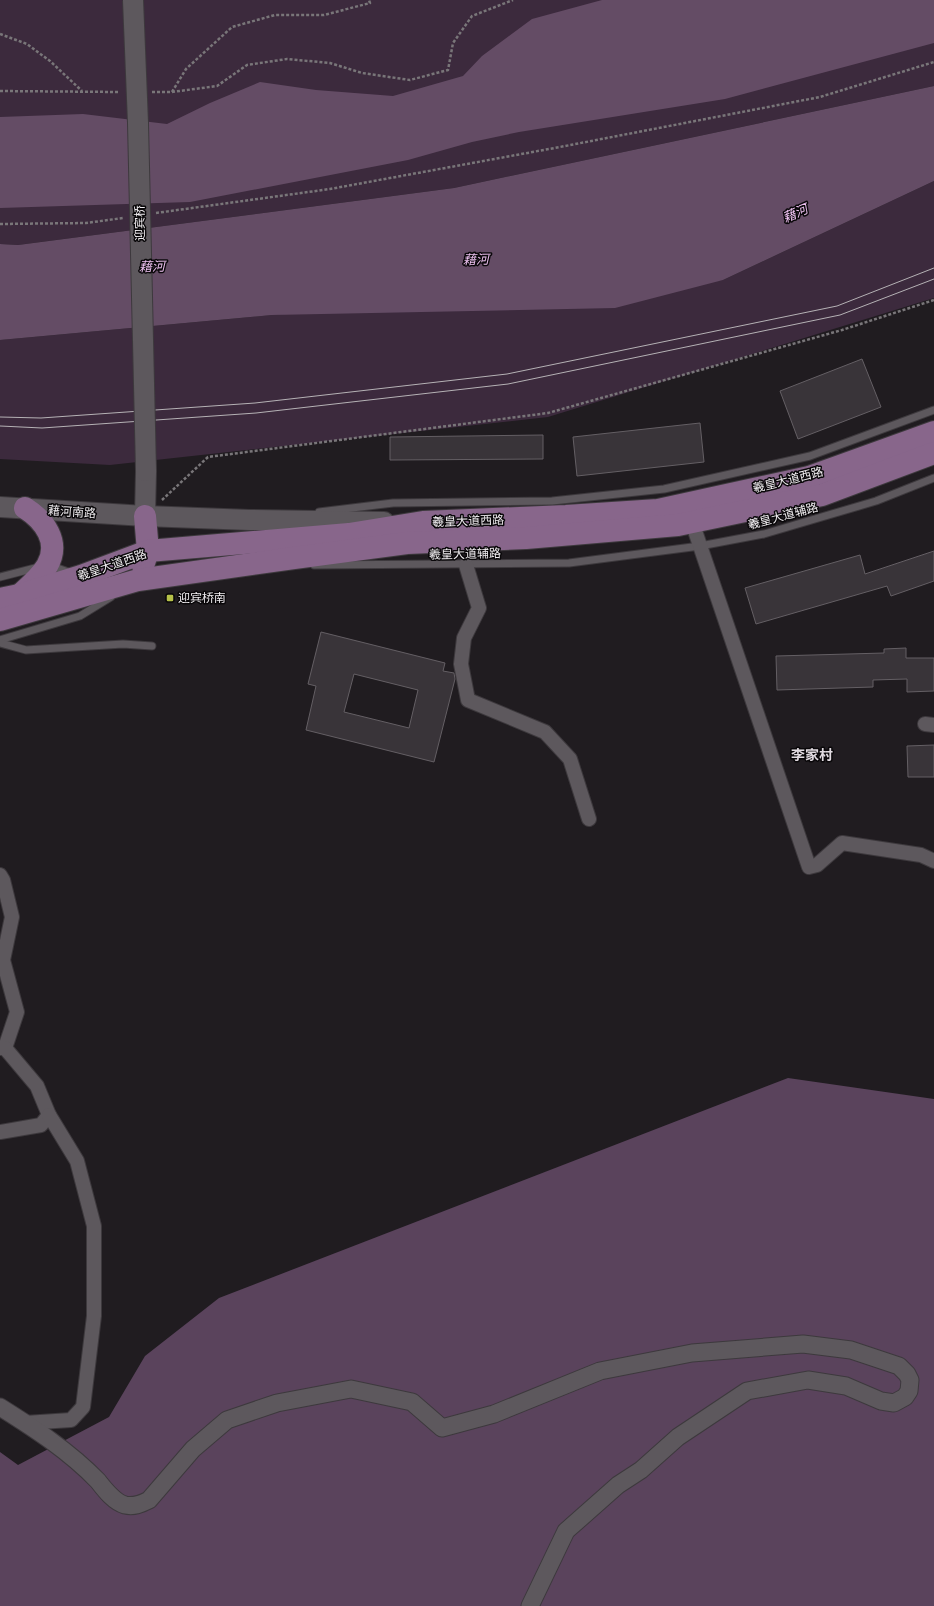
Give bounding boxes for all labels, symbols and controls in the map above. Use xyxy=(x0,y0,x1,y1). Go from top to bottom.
water label: 藉河 xyxy=(780,199,813,227)
street label: 迎宾桥 xyxy=(132,205,148,241)
water label: 藉河 xyxy=(463,251,492,268)
water label: 藉河 xyxy=(139,258,168,275)
street label: 羲皇大道西路 xyxy=(751,464,825,496)
street label: 羲皇大道辅路 xyxy=(746,499,820,533)
street label: 藉河南路 xyxy=(47,502,97,522)
street label: 羲皇大道西路 xyxy=(432,512,504,530)
street label: 羲皇大道辅路 xyxy=(429,545,501,563)
street label: 羲皇大道西路 xyxy=(75,546,149,584)
place label: 迎宾桥南 xyxy=(178,590,226,606)
marker: 迎宾桥南 xyxy=(165,593,175,603)
district label: 李家村 xyxy=(791,746,833,764)

